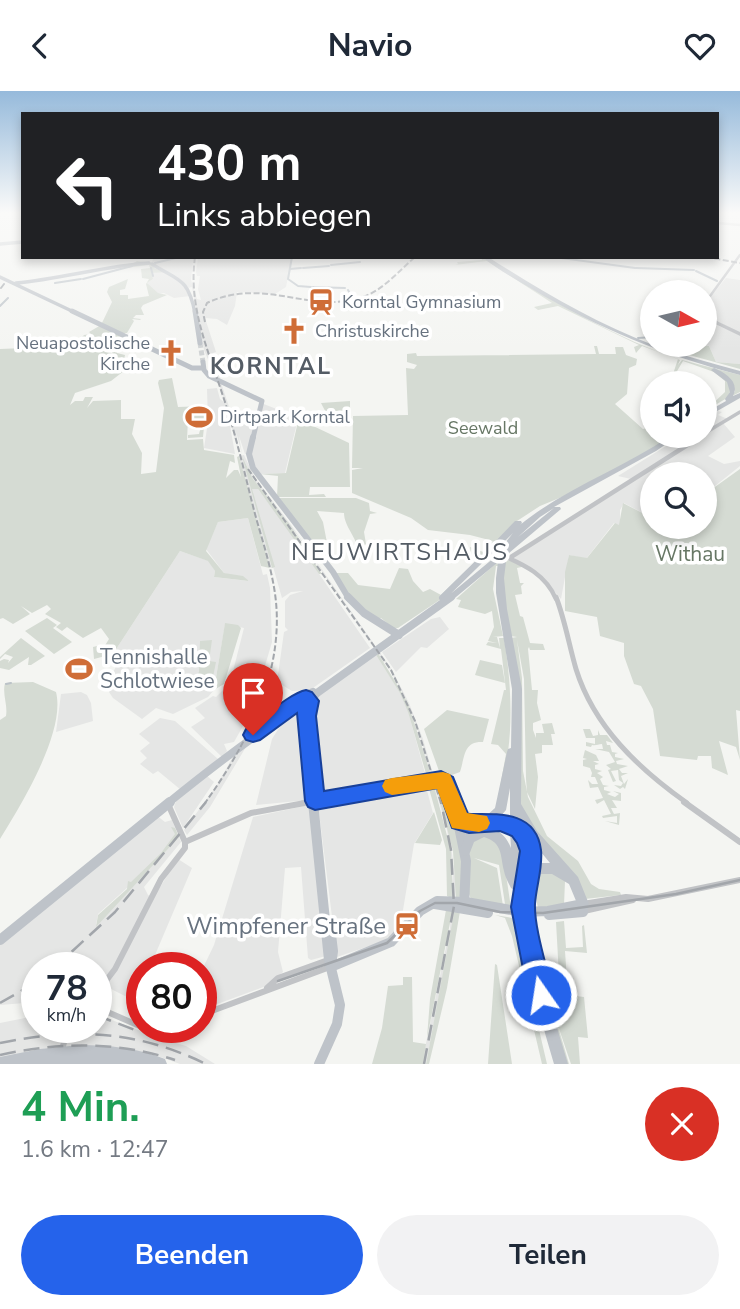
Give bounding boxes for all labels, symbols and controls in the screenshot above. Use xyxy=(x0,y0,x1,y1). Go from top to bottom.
text: Navio xyxy=(328,24,412,67)
icon: back xyxy=(21,27,59,65)
icon: heart xyxy=(681,27,719,65)
text: 430 m xyxy=(157,130,301,197)
icon: left xyxy=(42,140,133,231)
text: Links abbiegen xyxy=(157,194,372,237)
north arrow xyxy=(640,280,718,357)
map controls xyxy=(640,280,717,539)
station icon: Korntal Gymnasium xyxy=(306,287,336,317)
place label: Korntal Gymnasium xyxy=(342,290,501,314)
church icon: Christuskirche xyxy=(279,316,309,346)
place label: Christuskirche xyxy=(315,319,429,343)
place label: Neuapostolische Kirche xyxy=(16,331,150,376)
church icon: Neuapostolische Kirche xyxy=(156,338,186,368)
district label: KORNTAL xyxy=(210,351,332,382)
button: sound xyxy=(640,371,717,448)
sports icon: Dirtpark Korntal xyxy=(184,402,214,432)
place label: Dirtpark Korntal xyxy=(220,405,350,429)
park label: Seewald xyxy=(448,416,518,440)
button: search xyxy=(640,462,717,539)
district label: NEUWIRTSHAUS xyxy=(291,536,509,568)
park label: Withau xyxy=(655,540,725,568)
place label: Tennishalle Schlotwiese xyxy=(100,643,215,695)
sports icon: Tennishalle Schlotwiese xyxy=(64,654,94,684)
pin xyxy=(223,663,283,735)
icon: arrive xyxy=(234,674,272,712)
place label: Wimpfener Straße xyxy=(186,910,386,942)
station icon: Wimpfener Straße xyxy=(392,911,422,941)
speed limit sign: 80 xyxy=(126,952,217,1043)
position arrow xyxy=(504,958,578,1032)
text: 78 xyxy=(45,965,88,1012)
text: km/h xyxy=(47,1003,86,1027)
text: 4 Min. xyxy=(21,1079,140,1136)
button: close xyxy=(645,1087,719,1161)
text: 1.6 km · 12:47 xyxy=(21,1134,168,1165)
button: Beenden xyxy=(21,1215,363,1295)
button: Teilen xyxy=(377,1215,719,1295)

